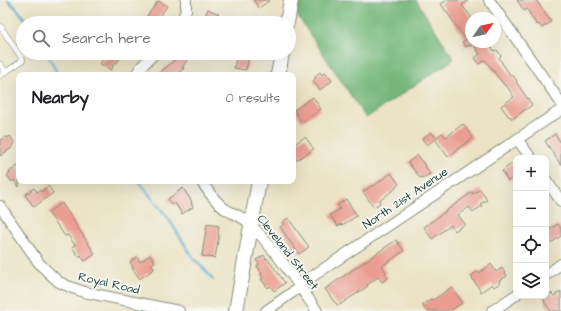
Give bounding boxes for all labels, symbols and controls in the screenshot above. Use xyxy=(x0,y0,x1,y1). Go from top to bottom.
north arrow xyxy=(465,12,501,48)
search box xyxy=(16,16,296,60)
icon: search xyxy=(30,27,52,49)
text: Search here xyxy=(62,28,151,49)
text: Nearby xyxy=(32,86,89,110)
text: 0 results xyxy=(225,89,280,107)
map controls xyxy=(513,155,549,299)
button: + xyxy=(513,155,549,191)
street label: North 21st Avenue xyxy=(359,163,452,233)
button: − xyxy=(513,191,549,227)
street label: Cleveland Street xyxy=(253,211,323,294)
button: locate xyxy=(513,227,549,263)
button: layers xyxy=(513,263,549,299)
street label: Royal Road xyxy=(76,268,141,300)

